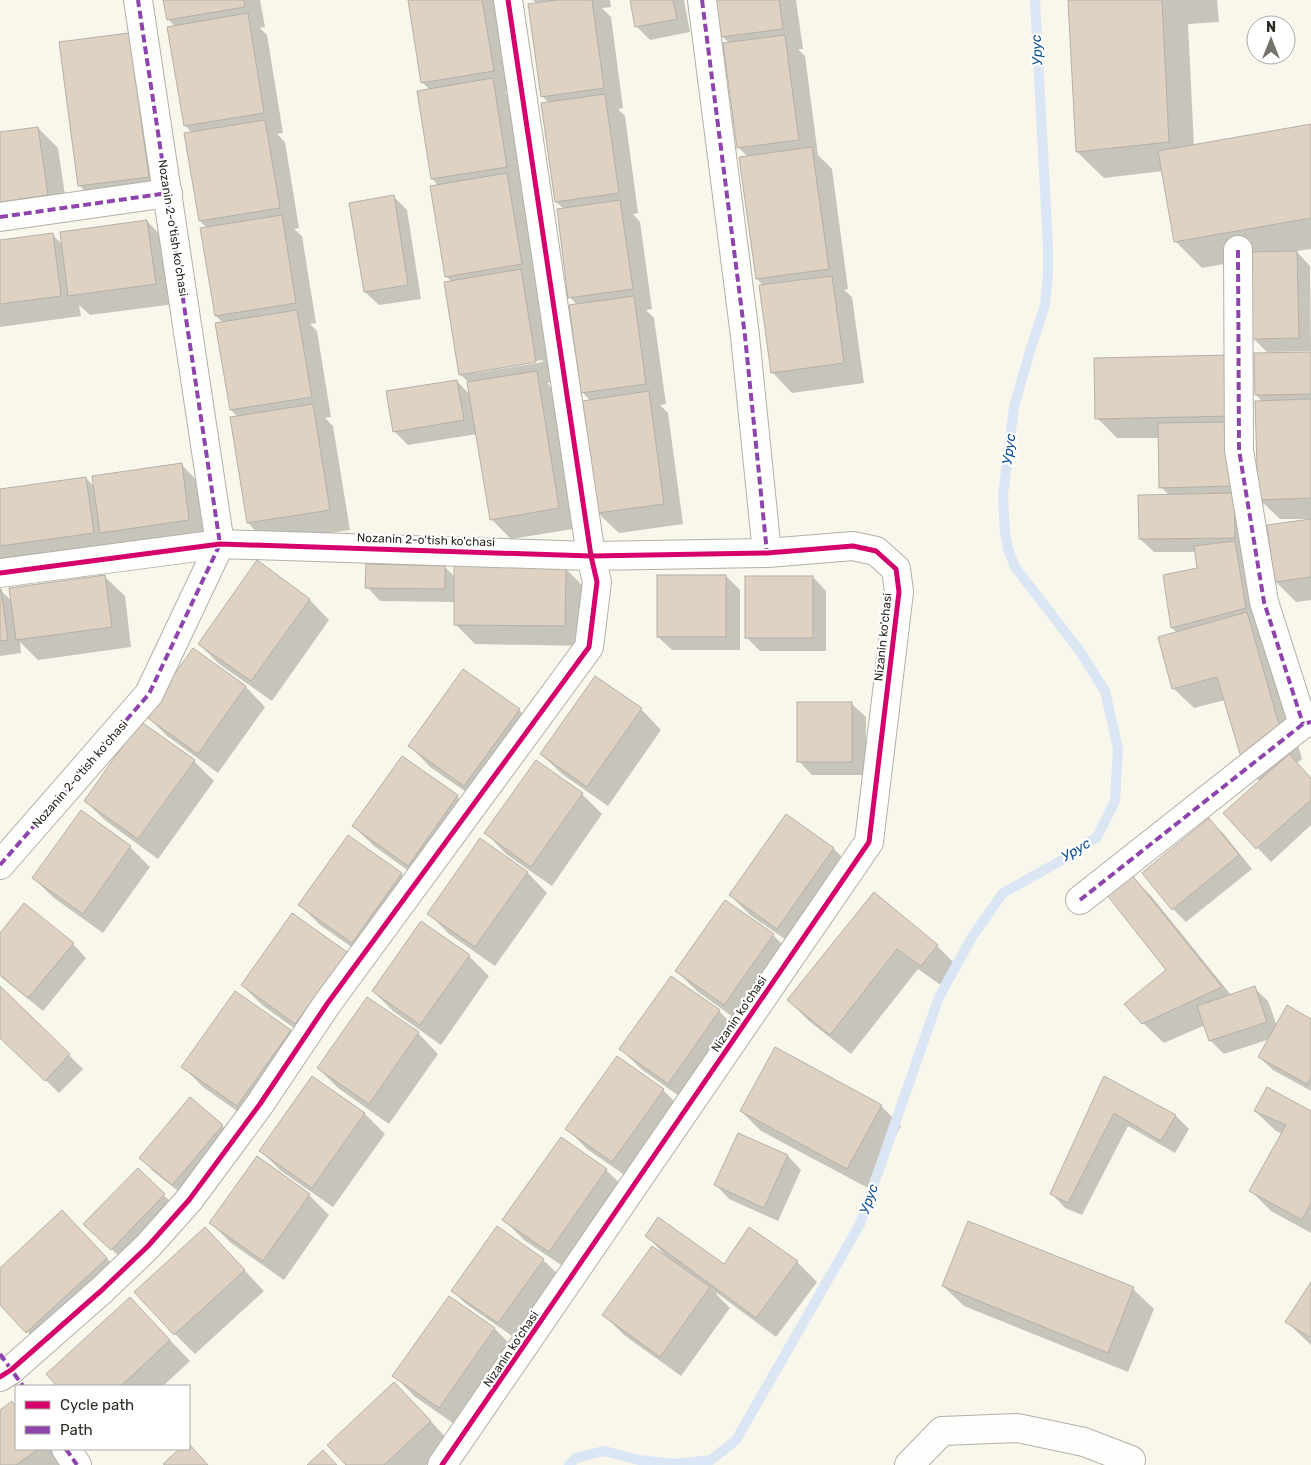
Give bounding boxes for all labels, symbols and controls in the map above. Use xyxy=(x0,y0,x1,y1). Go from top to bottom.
north arrow xyxy=(1246,15,1296,65)
text: N xyxy=(1266,19,1276,36)
water label: Урус xyxy=(1028,34,1046,66)
street label: Nozanin 2-o'tish ko'chasi xyxy=(155,159,191,297)
water label: Урус xyxy=(999,432,1019,465)
street label: Nozanin 2-o'tish ko'chasi xyxy=(357,531,495,549)
street label: Nizanin ko'chasi xyxy=(871,592,895,682)
street label: Nozanin 2-o'tish ko'chasi xyxy=(29,717,131,831)
water label: Урус xyxy=(1058,835,1094,865)
street label: Nizanin ko'chasi xyxy=(708,973,770,1055)
water label: Урус xyxy=(856,1181,882,1216)
street label: Nizanin ko'chasi xyxy=(480,1308,542,1390)
legend xyxy=(15,1385,190,1450)
text: Cycle path xyxy=(60,1396,134,1414)
text: Path xyxy=(60,1421,93,1439)

